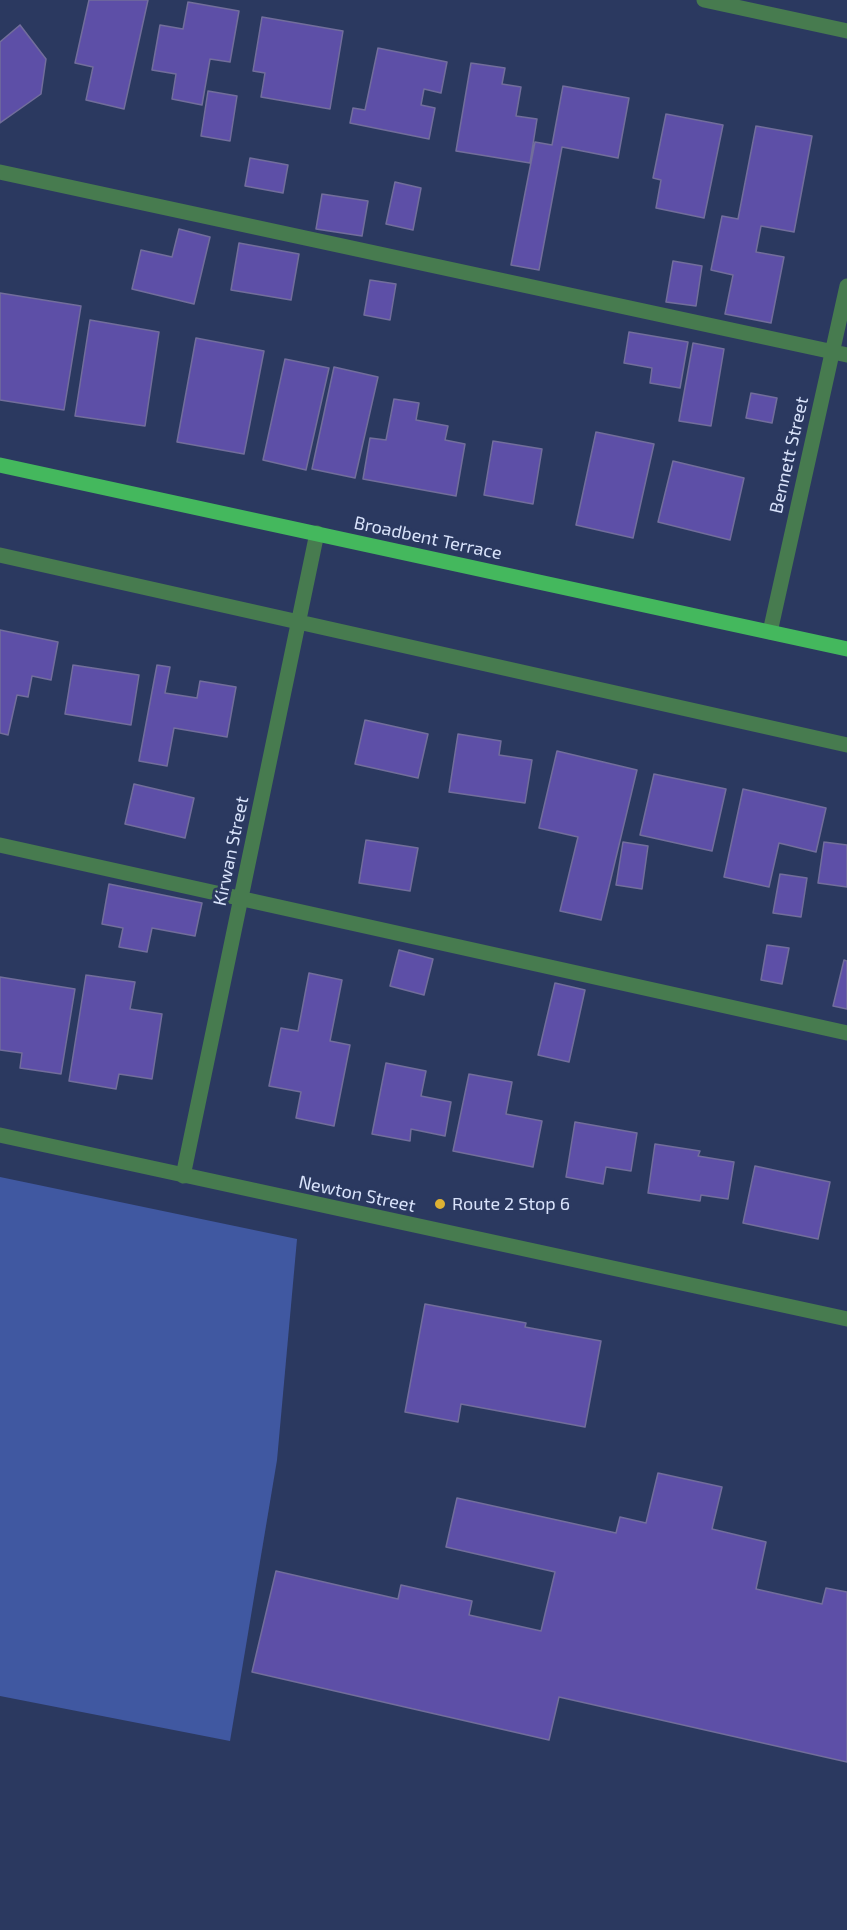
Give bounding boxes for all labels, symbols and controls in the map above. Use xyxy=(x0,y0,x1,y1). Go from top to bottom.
street label: Bennett Street xyxy=(765,395,813,515)
street label: Broadbent Terrace xyxy=(352,512,504,564)
street label: Kirwan Street xyxy=(209,794,253,908)
street label: Newton Street xyxy=(297,1171,417,1217)
place label: Route 2 Stop 6 xyxy=(452,1193,570,1215)
marker: Route 2 Stop 6 xyxy=(433,1197,447,1211)

